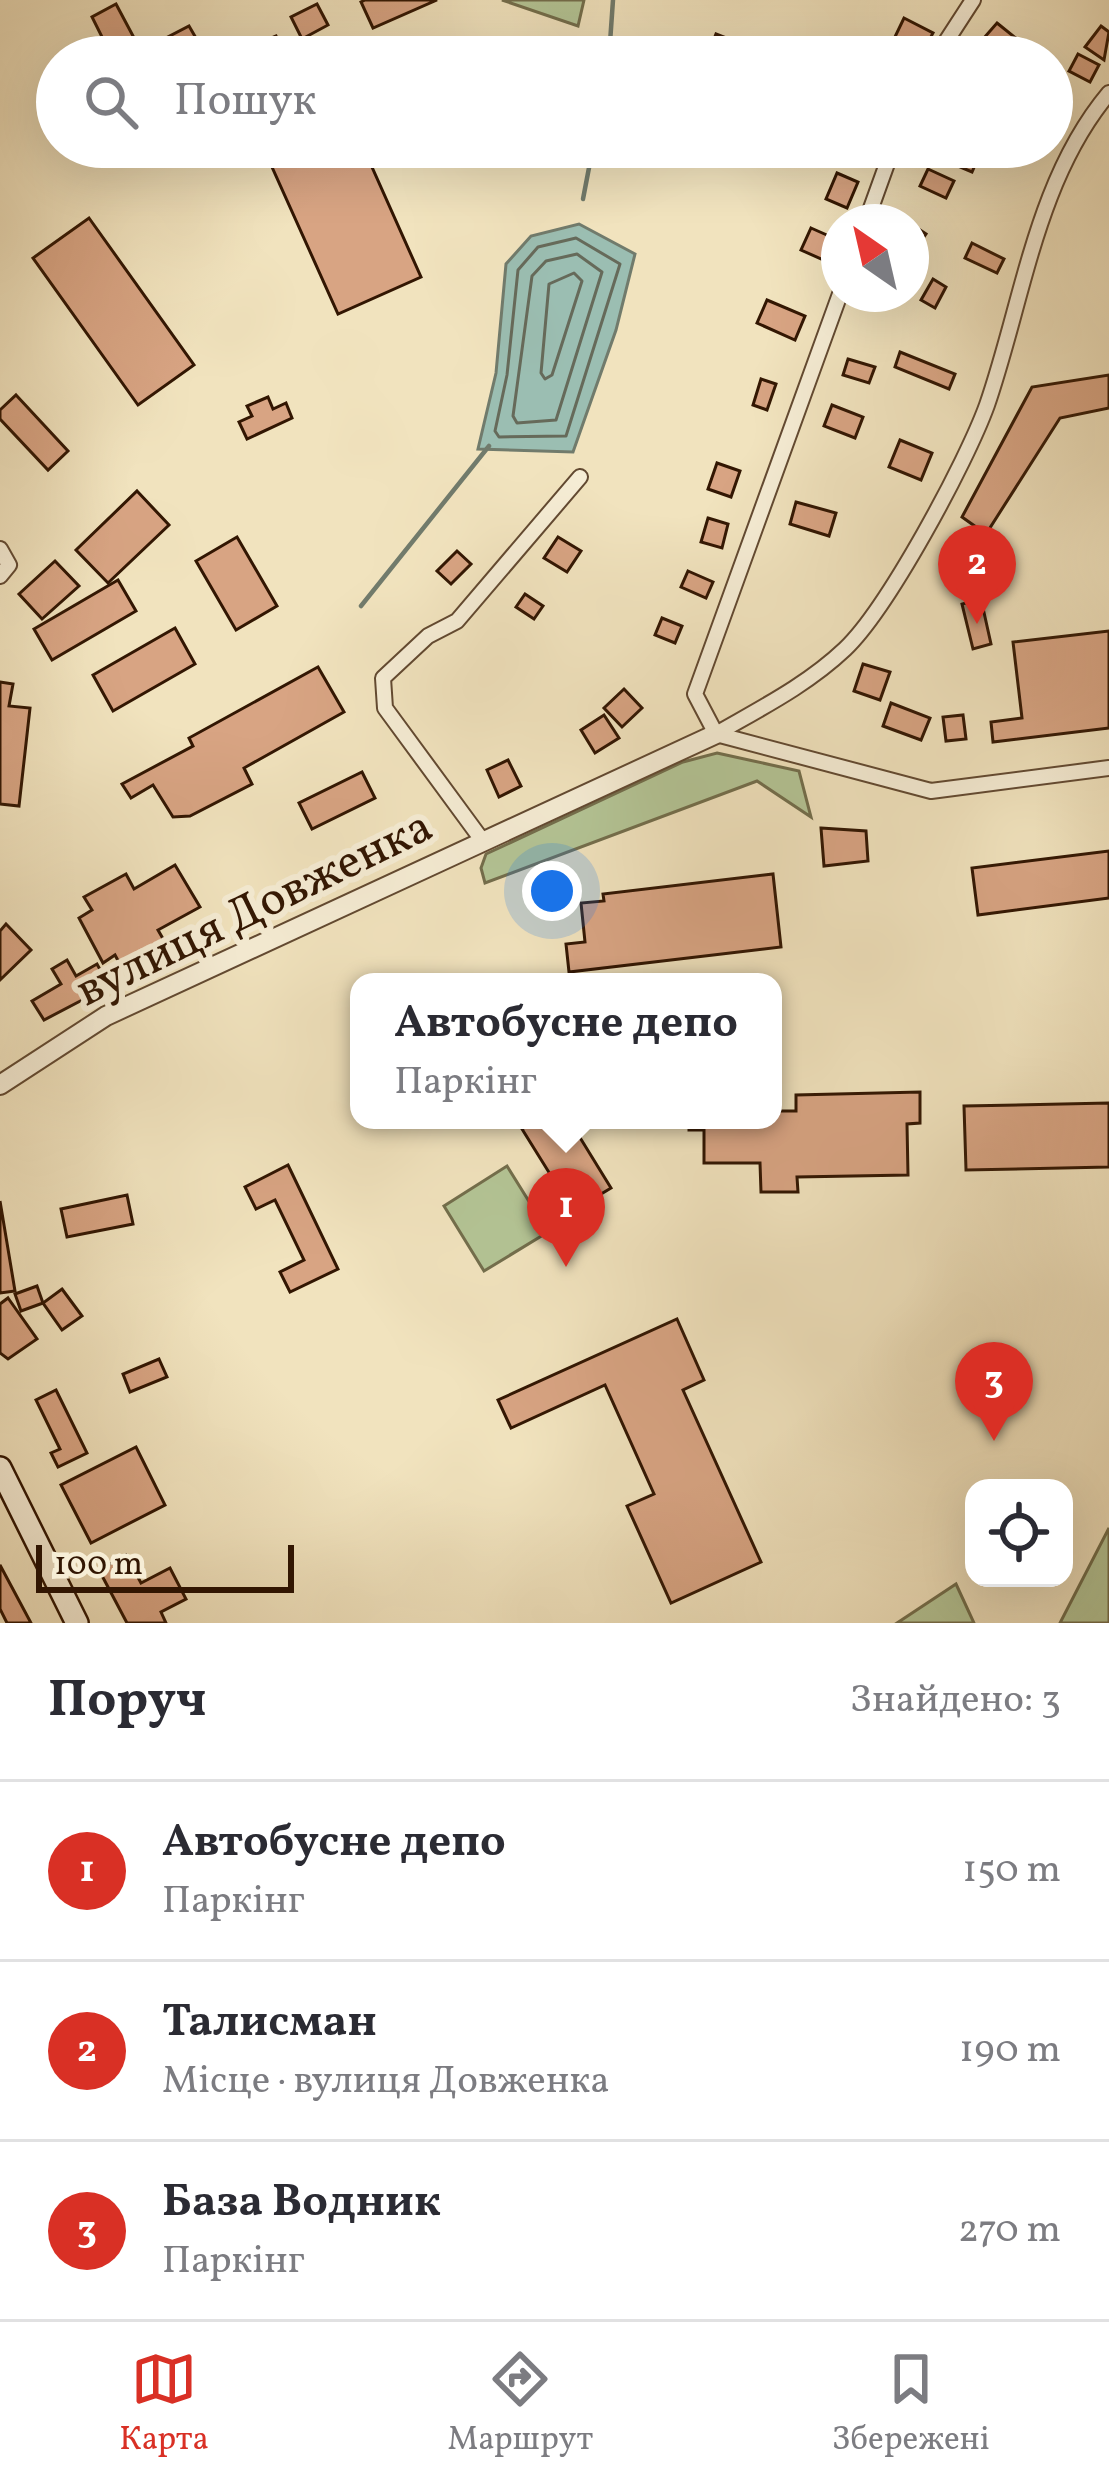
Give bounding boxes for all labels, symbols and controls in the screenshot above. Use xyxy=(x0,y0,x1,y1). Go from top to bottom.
search box xyxy=(36,36,1073,168)
icon: search xyxy=(78,69,144,135)
text: Пошук xyxy=(174,71,317,134)
north arrow xyxy=(821,204,929,312)
pin: 2 xyxy=(938,525,1016,624)
street label: вулиця Довженка xyxy=(65,795,445,1026)
your location xyxy=(522,861,582,921)
popup xyxy=(350,973,782,1129)
text: Автобусне депо xyxy=(394,993,738,1056)
text: Паркінг xyxy=(394,1056,537,1110)
pin: 1 xyxy=(527,1168,605,1267)
pin: 3 xyxy=(955,1342,1033,1441)
map controls xyxy=(965,1479,1073,1587)
button: locate xyxy=(965,1479,1073,1587)
scale bar xyxy=(36,1539,294,1592)
text: 100 m xyxy=(54,1543,143,1589)
text: Поруч xyxy=(48,1666,206,1737)
text: Знайдено: 3 xyxy=(850,1674,1061,1728)
text: Автобусне депо xyxy=(162,1812,506,1875)
text: 1 xyxy=(79,1844,95,1898)
text: 150 m xyxy=(962,1844,1061,1898)
text: Паркінг xyxy=(162,1875,305,1929)
text: Талисман xyxy=(162,1992,377,2055)
text: 2 xyxy=(77,2024,97,2078)
text: 190 m xyxy=(959,2024,1061,2078)
text: Місце · вулиця Довженка xyxy=(162,2055,610,2109)
text: База Водник xyxy=(162,2172,441,2235)
text: 3 xyxy=(77,2204,97,2258)
text: 270 m xyxy=(958,2204,1061,2258)
text: Паркінг xyxy=(162,2235,305,2289)
tab: Карта xyxy=(119,2346,209,2464)
tab: Маршрут xyxy=(447,2346,593,2464)
tab: Збережені xyxy=(832,2346,990,2464)

